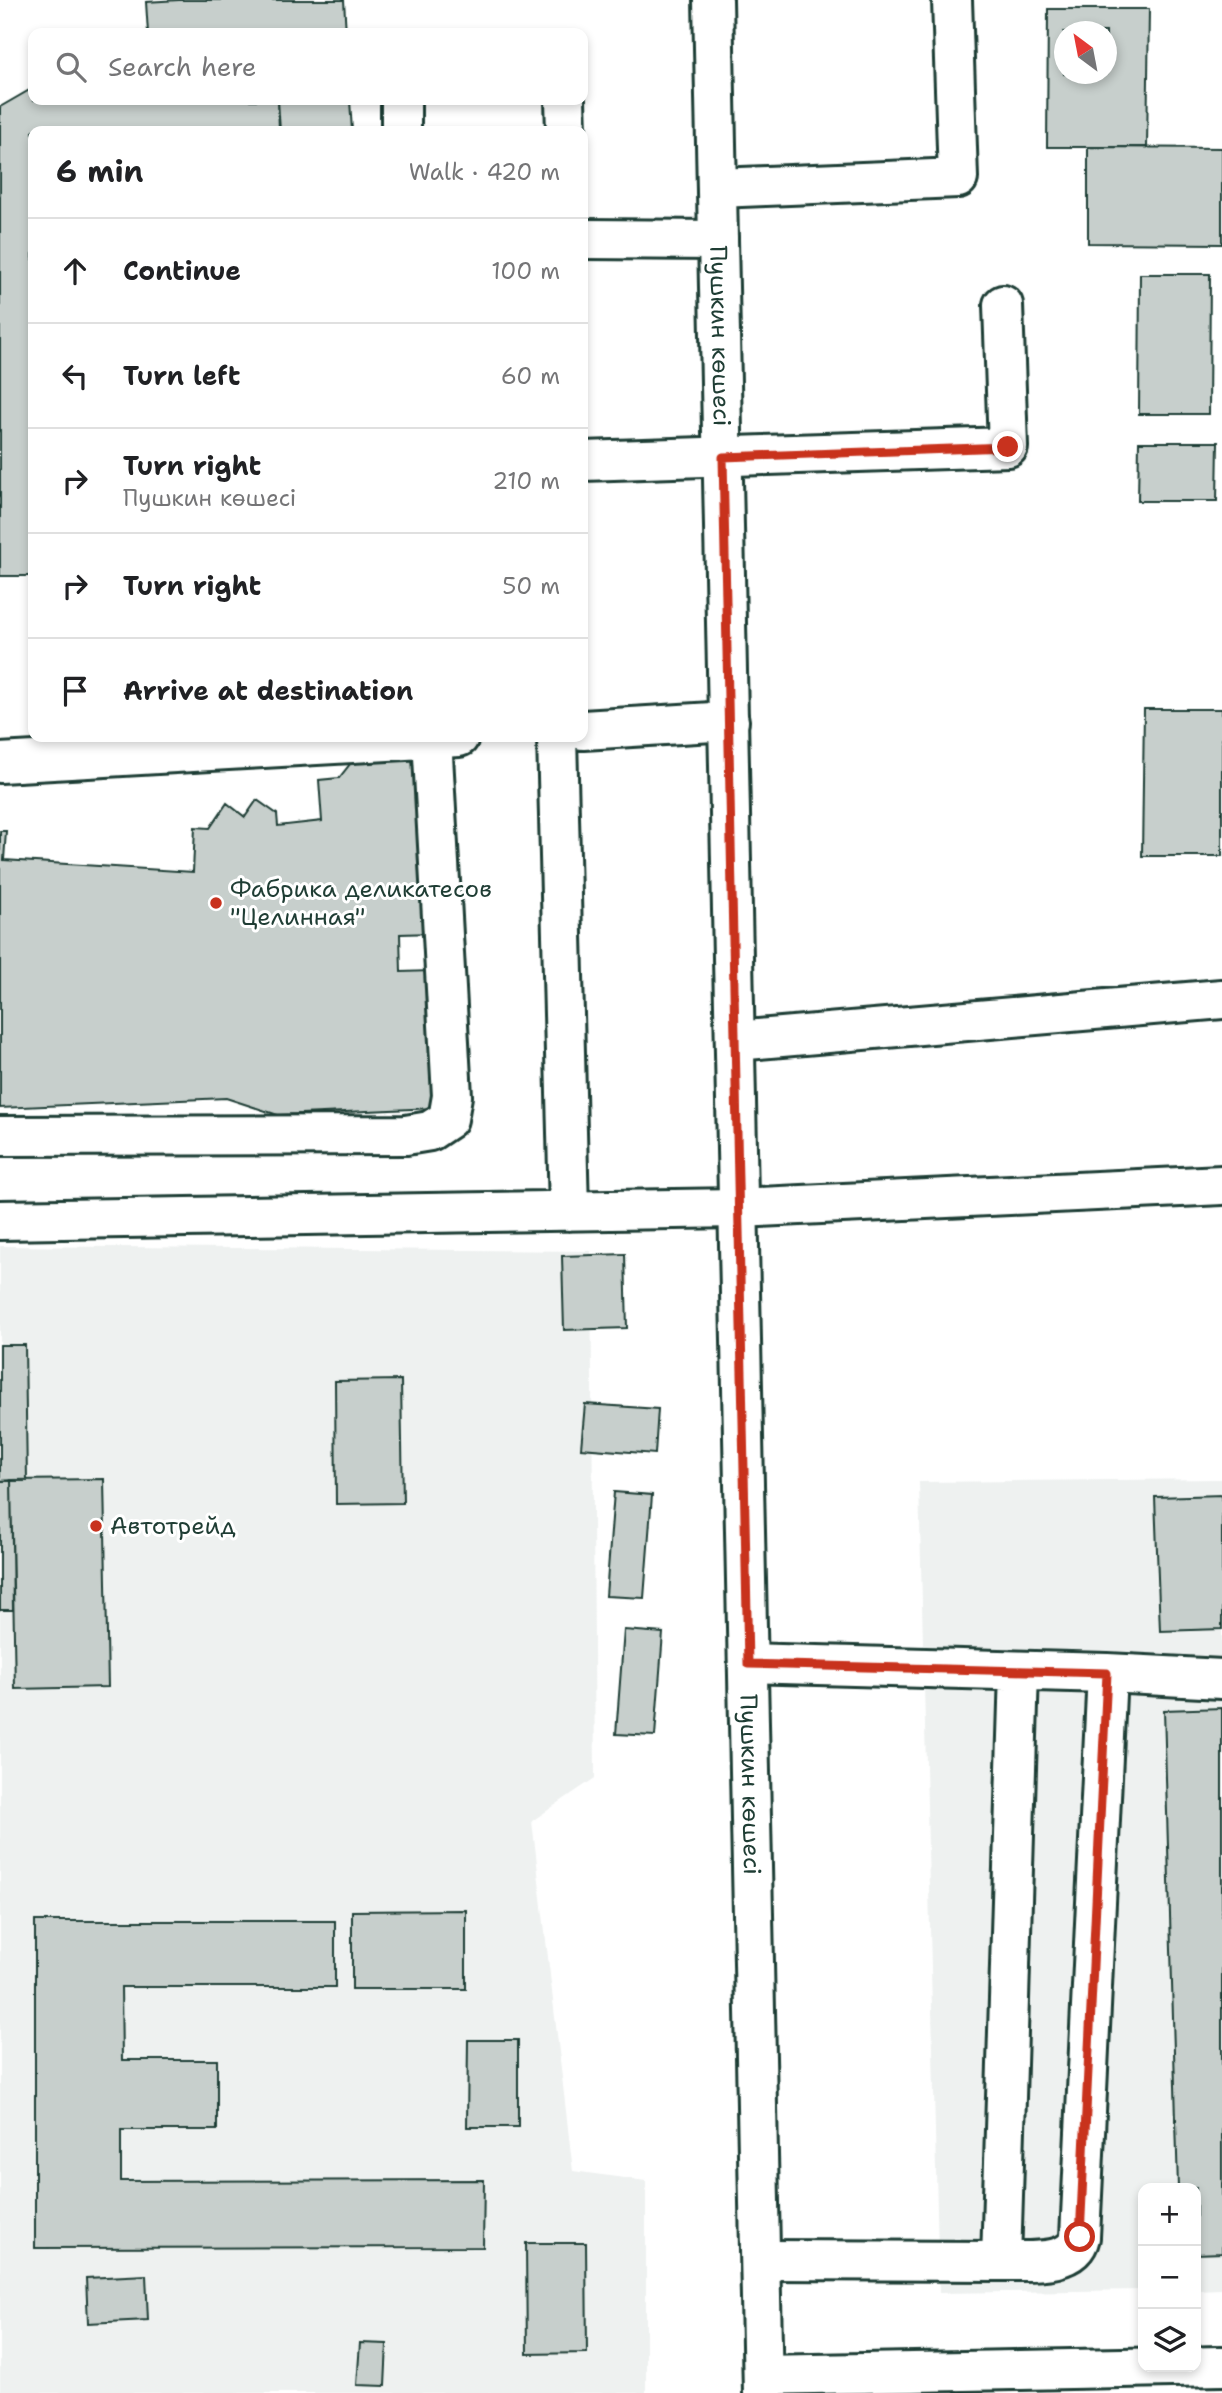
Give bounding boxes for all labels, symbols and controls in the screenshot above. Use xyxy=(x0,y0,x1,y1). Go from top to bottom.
north arrow xyxy=(1054,21,1117,84)
search box xyxy=(28,28,588,105)
icon: search xyxy=(52,48,90,86)
text: Search here xyxy=(108,49,257,84)
text: 6 min xyxy=(56,151,143,192)
text: Walk · 420 m xyxy=(409,157,560,187)
street label: Пушкин көшесі xyxy=(702,245,738,427)
icon: ahead xyxy=(56,252,94,290)
text: Continue xyxy=(123,253,241,288)
text: 100 m xyxy=(491,256,560,286)
icon: left xyxy=(56,357,94,395)
text: Turn left xyxy=(123,358,240,393)
text: 60 m xyxy=(501,361,560,391)
route end xyxy=(992,431,1023,462)
text: Turn right xyxy=(123,448,261,483)
icon: right xyxy=(56,462,94,500)
text: 210 m xyxy=(492,466,560,496)
text: Пушкин көшесі xyxy=(123,483,296,513)
icon: right xyxy=(56,567,94,605)
text: Turn right xyxy=(123,568,261,603)
text: 50 m xyxy=(502,571,560,601)
icon: arrive xyxy=(56,672,94,710)
text: Arrive at destination xyxy=(123,673,413,708)
place label: Фабрика деликатесов "Целинная" xyxy=(230,873,492,933)
marker: Фабрика деликатесов "Целинная" xyxy=(208,895,224,911)
place label: Автотрейд xyxy=(110,1510,236,1542)
marker: Автотрейд xyxy=(88,1518,104,1534)
street label: Пушкин көшесі xyxy=(732,1694,768,1875)
map controls xyxy=(1138,2183,1201,2372)
button: + xyxy=(1138,2183,1201,2246)
route start xyxy=(1064,2221,1095,2252)
button: − xyxy=(1138,2246,1201,2309)
button: layers xyxy=(1138,2309,1201,2372)

